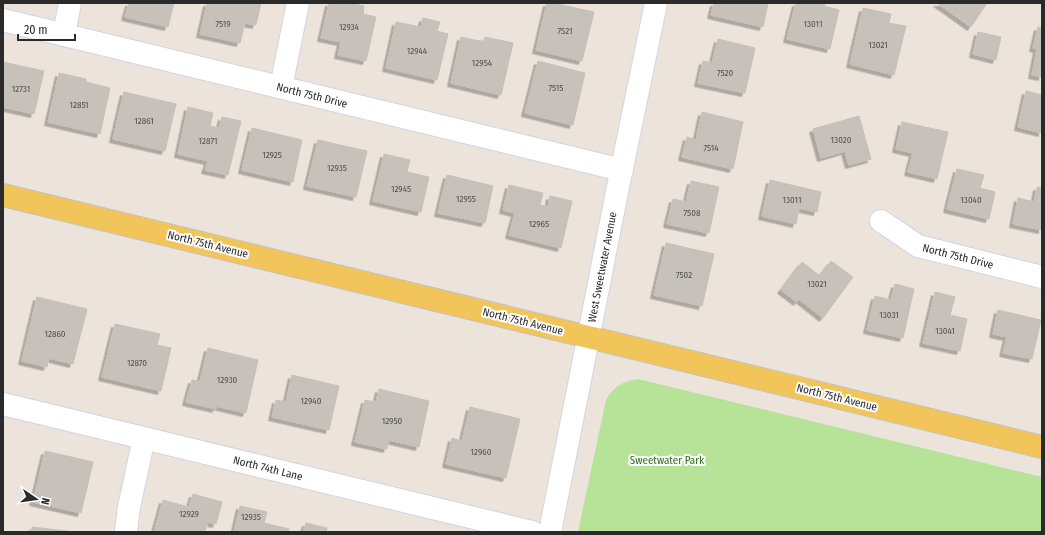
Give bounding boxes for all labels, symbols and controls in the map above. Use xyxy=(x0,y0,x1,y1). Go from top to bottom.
scale bar xyxy=(18,16,75,42)
house number: 7519 xyxy=(215,19,231,29)
house number: 13011 xyxy=(804,19,822,29)
house number: 12934 xyxy=(339,22,360,32)
text: 20 m xyxy=(24,23,48,37)
house number: 7521 xyxy=(558,26,572,36)
house number: 13021 xyxy=(868,40,888,50)
house number: 12944 xyxy=(407,46,428,56)
house number: 12954 xyxy=(472,58,493,68)
house number: 7520 xyxy=(717,68,733,78)
street label: North 75th Drive xyxy=(275,80,349,111)
house number: 7515 xyxy=(549,83,563,93)
house number: 12731 xyxy=(12,84,30,94)
house number: 12851 xyxy=(69,100,89,110)
house number: 12861 xyxy=(134,116,154,126)
house number: 13020 xyxy=(831,135,852,145)
house number: 12871 xyxy=(199,136,217,146)
house number: 7514 xyxy=(703,143,719,153)
house number: 12925 xyxy=(262,150,282,160)
house number: 12935 xyxy=(327,163,347,173)
house number: 12945 xyxy=(391,184,411,194)
house number: 12955 xyxy=(456,194,476,204)
house number: 13011 xyxy=(783,195,801,205)
house number: 13040 xyxy=(960,195,982,205)
house number: 7508 xyxy=(684,208,701,218)
street label: West Sweetwater Avenue xyxy=(585,211,620,323)
house number: 12965 xyxy=(529,219,549,229)
street label: North 75th Avenue xyxy=(166,228,250,261)
street label: North 75th Drive xyxy=(921,241,995,272)
house number: 7502 xyxy=(676,270,692,280)
house number: 13021 xyxy=(807,279,827,289)
street label: North 75th Avenue xyxy=(481,305,565,338)
house number: 13031 xyxy=(879,310,899,320)
house number: 13041 xyxy=(935,326,955,336)
house number: 12860 xyxy=(44,329,66,339)
house number: 12870 xyxy=(127,358,147,368)
house number: 12930 xyxy=(217,375,237,385)
street label: North 75th Avenue xyxy=(795,381,879,414)
house number: 12940 xyxy=(301,396,322,406)
house number: 12950 xyxy=(382,416,403,426)
house number: 12960 xyxy=(471,447,492,457)
street label: North 74th Lane xyxy=(232,454,304,483)
park label: Sweetwater Park xyxy=(630,454,705,467)
north arrow xyxy=(16,479,56,519)
text: N xyxy=(38,496,52,506)
house number: 12929 xyxy=(179,509,199,519)
house number: 12935 xyxy=(241,512,261,522)

